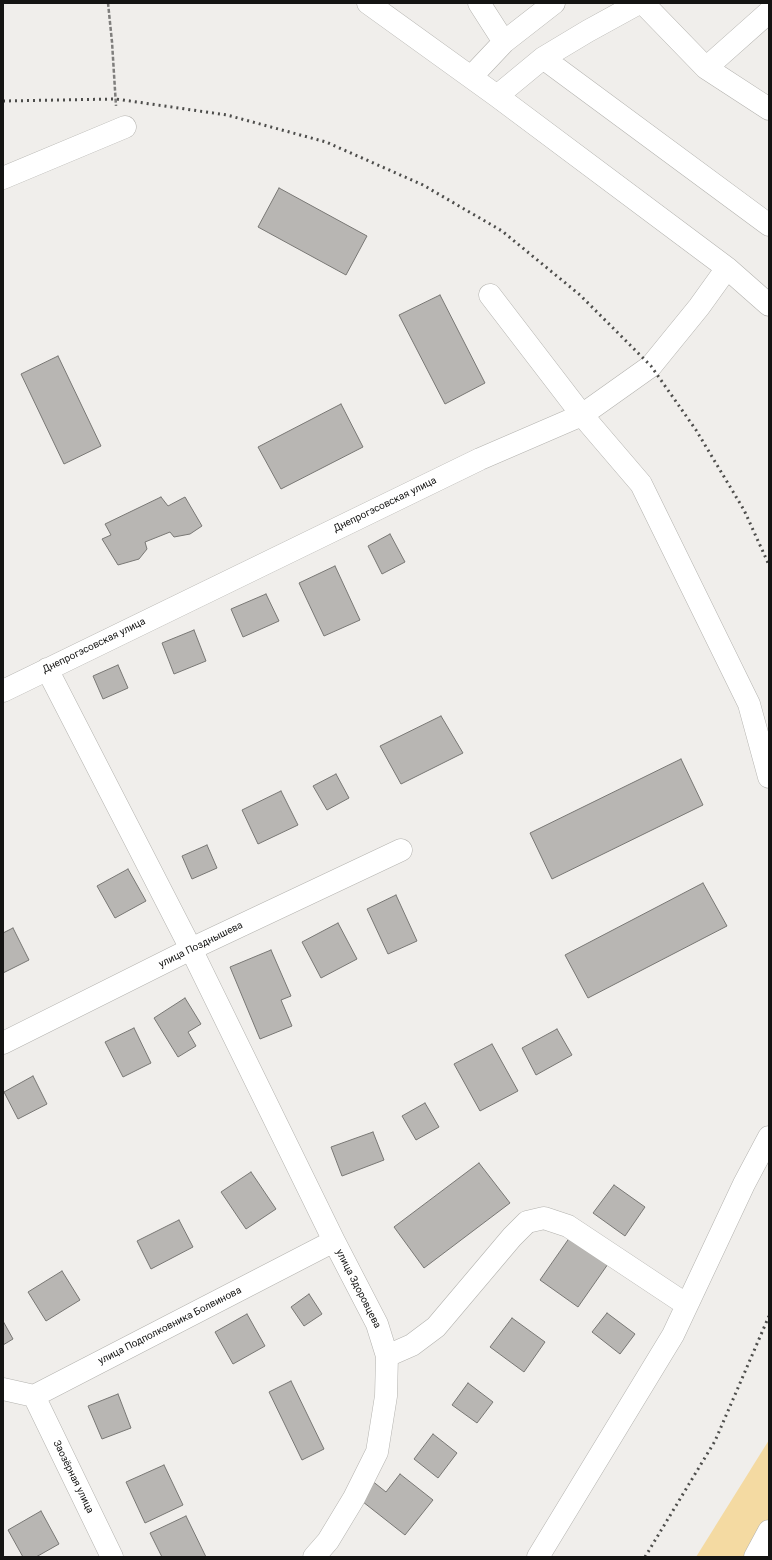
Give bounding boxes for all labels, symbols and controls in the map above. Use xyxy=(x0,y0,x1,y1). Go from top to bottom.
street label: Днепрогэсовская улица xyxy=(331,475,439,535)
street label: Днепрогэсовская улица xyxy=(40,616,148,676)
street label: улица Позднышева xyxy=(157,919,245,971)
street label: улица Здоровцева xyxy=(333,1248,383,1330)
street label: улица Подполковника Болвинова xyxy=(96,1285,244,1367)
street label: Заозёрная улица xyxy=(50,1439,96,1515)

